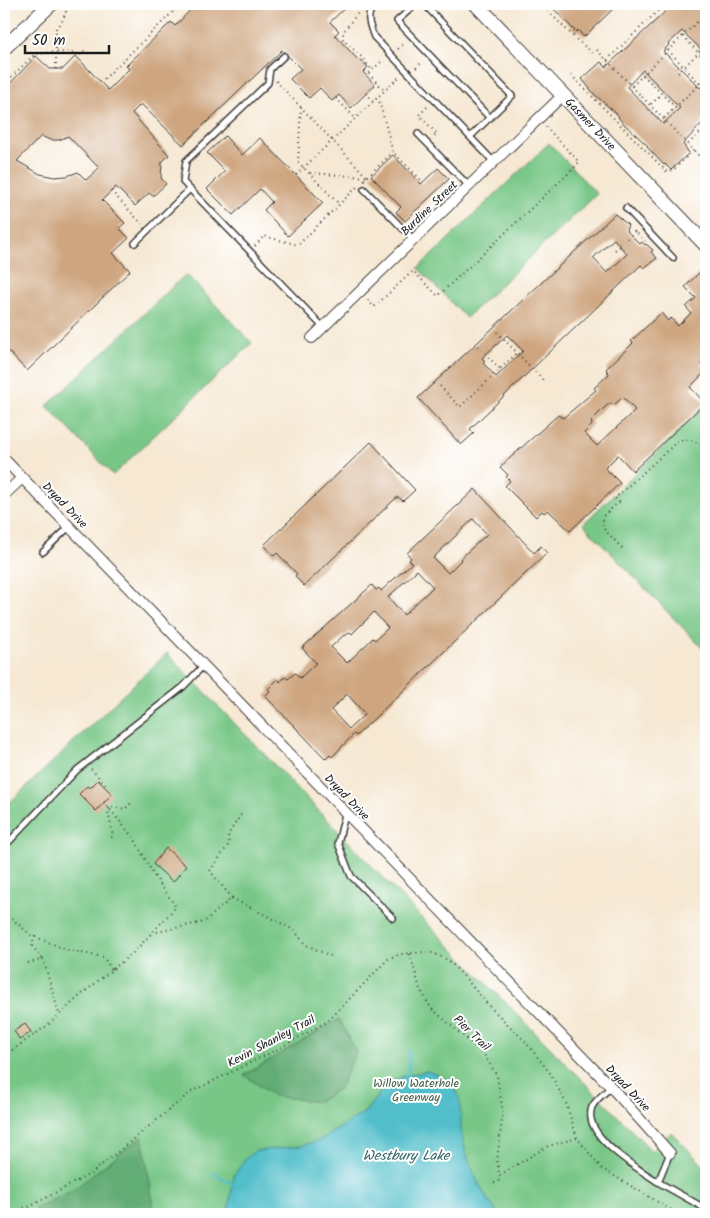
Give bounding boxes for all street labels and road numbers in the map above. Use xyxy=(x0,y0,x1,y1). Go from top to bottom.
street label: Gasmer Drive xyxy=(560,94,621,156)
street label: Burdine Street xyxy=(396,176,463,241)
street label: Dryad Drive xyxy=(37,478,92,534)
street label: Dryad Drive xyxy=(319,770,374,826)
street label: Kevin Shanley Trail xyxy=(224,1010,319,1073)
street label: Pier Trail xyxy=(449,1011,495,1056)
street label: Dryad Drive xyxy=(601,1060,655,1117)

